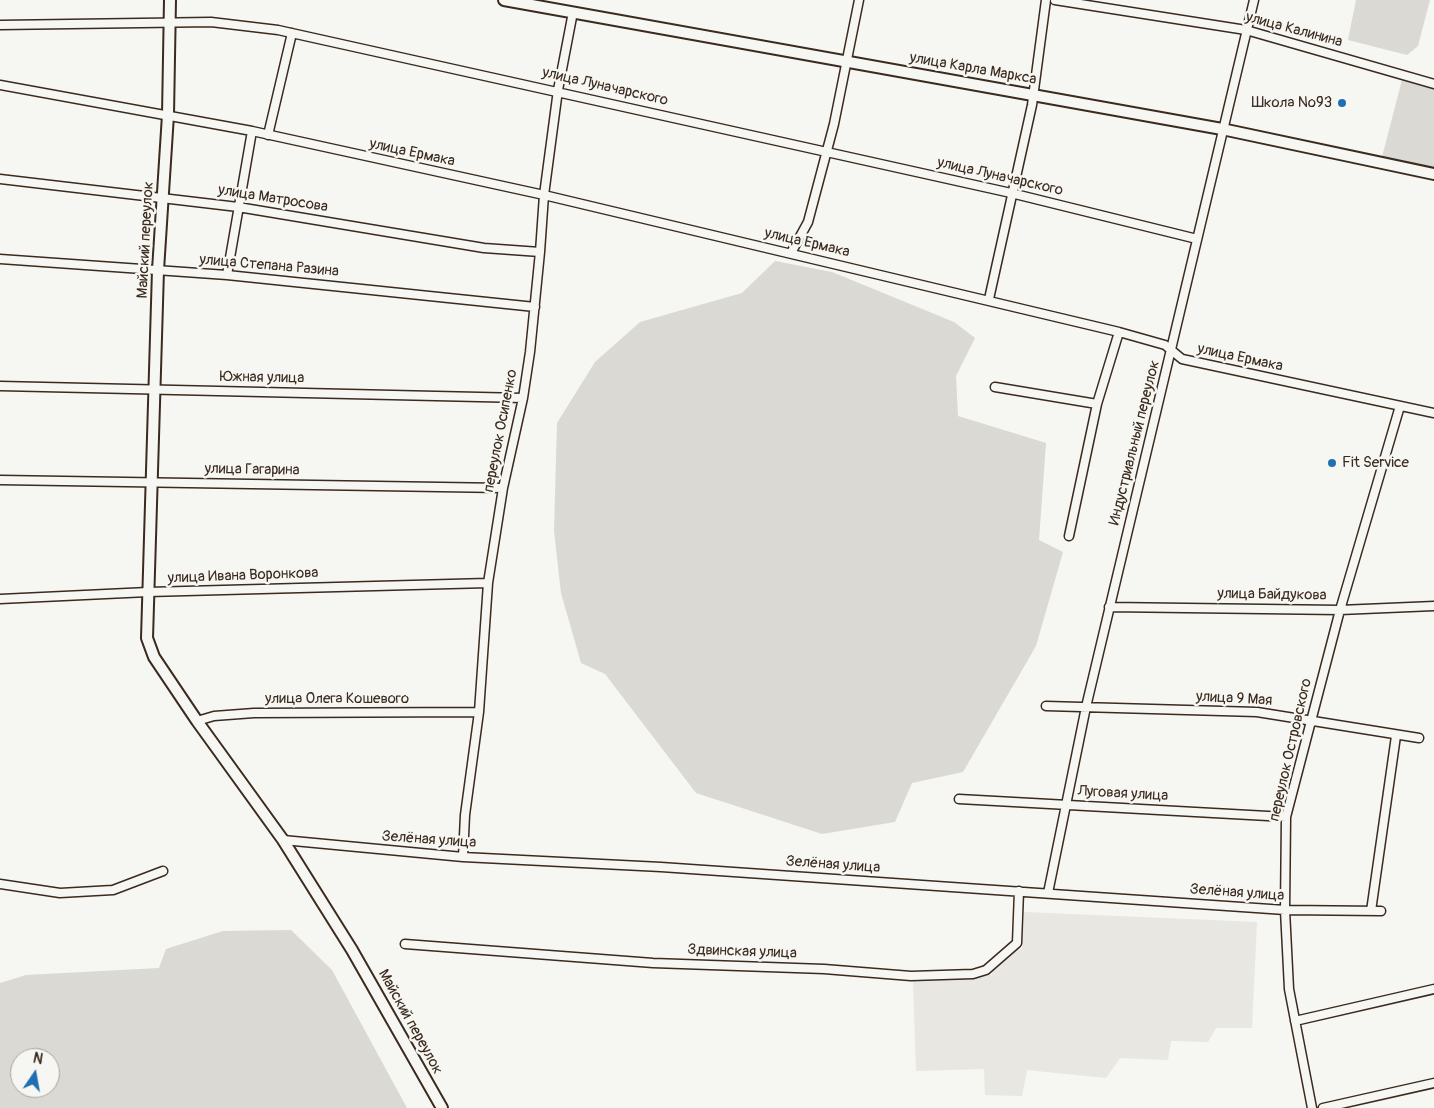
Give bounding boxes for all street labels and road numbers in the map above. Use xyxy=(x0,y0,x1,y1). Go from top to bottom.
street label: улица Калинина xyxy=(1244,8,1344,52)
street label: улица Карла Маркса xyxy=(908,49,1038,89)
street label: улица Луначарского xyxy=(540,64,670,110)
street label: улица Ермака xyxy=(368,135,456,171)
street label: улица Луначарского xyxy=(935,154,1065,200)
street label: Майский переулок xyxy=(134,181,158,299)
street label: улица Матросова xyxy=(217,181,329,217)
street label: улица Ермака xyxy=(763,224,851,262)
street label: улица Степана Разина xyxy=(199,251,339,281)
street label: улица Ермака xyxy=(1196,340,1284,376)
street label: Индустриальный переулок xyxy=(1106,359,1164,527)
street label: Южная улица xyxy=(220,368,304,388)
street label: переулок Осипенко xyxy=(480,368,522,494)
street label: улица Гагарина xyxy=(204,460,300,480)
street label: улица Ивана Воронкова xyxy=(167,564,319,588)
street label: улица Байдукова xyxy=(1217,585,1327,605)
street label: переулок Островского xyxy=(1266,677,1316,823)
street label: улица 9 Мая xyxy=(1195,688,1273,710)
street label: улица Олега Кошевого xyxy=(265,690,409,708)
street label: Луговая улица xyxy=(1077,783,1169,805)
street label: Зелёная улица xyxy=(381,828,477,852)
street label: Зелёная улица xyxy=(785,853,881,877)
street label: Зелёная улица xyxy=(1189,881,1285,905)
street label: Здвинская улица xyxy=(687,941,797,963)
street label: Майский переулок xyxy=(374,966,446,1078)

